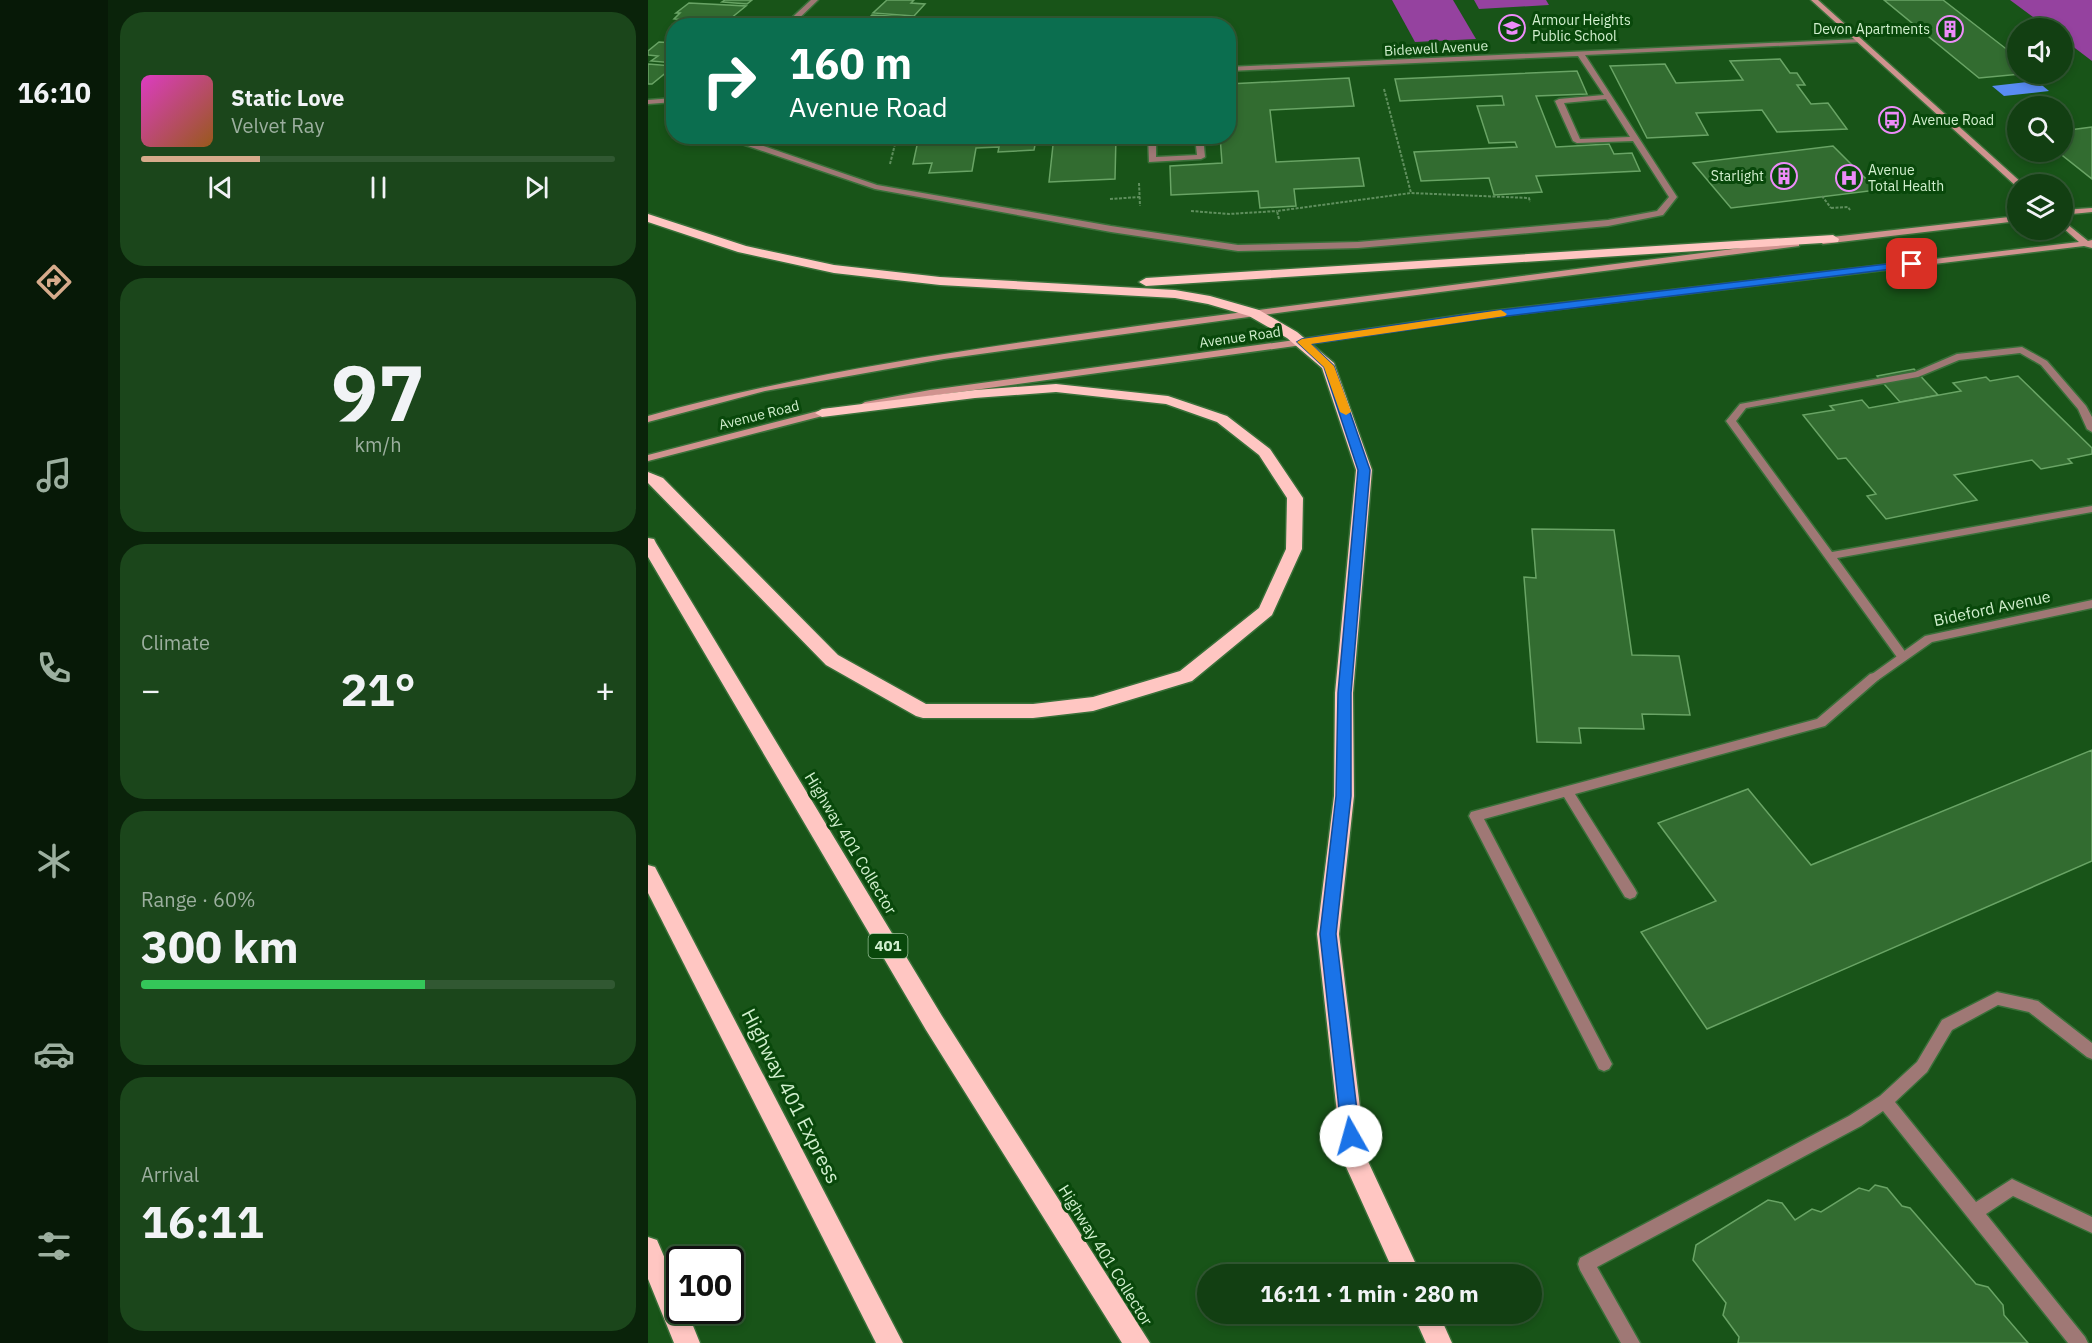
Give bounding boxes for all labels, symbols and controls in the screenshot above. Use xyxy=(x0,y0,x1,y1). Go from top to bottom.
place label: Armour Heights Public School xyxy=(1532,11,1631,45)
school or university icon: Armour Heights Public School xyxy=(1497,13,1527,43)
building icon: Devon Apartments xyxy=(1935,14,1965,44)
map controls xyxy=(2007,18,2073,240)
button: sound xyxy=(2007,18,2073,84)
place label: Devon Apartments xyxy=(1813,20,1930,38)
text: 160 m xyxy=(789,36,912,91)
street label: Bidewell Avenue xyxy=(1383,36,1489,60)
icon: right xyxy=(690,42,768,120)
text: 16:10 xyxy=(17,75,91,110)
text: Static Love xyxy=(231,83,344,112)
text: Avenue Road xyxy=(789,89,948,124)
button: search xyxy=(2007,96,2073,162)
bus stop icon: Avenue Road xyxy=(1877,105,1907,135)
place label: Avenue Road xyxy=(1912,111,1994,129)
text: Velvet Ray xyxy=(231,112,324,139)
building icon: Starlight xyxy=(1769,161,1799,191)
place label: Avenue Total Health xyxy=(1868,161,1944,195)
hospital icon: Avenue Total Health xyxy=(1834,163,1864,193)
place label: Starlight xyxy=(1711,167,1764,185)
icon: previous xyxy=(204,171,237,204)
icon: pause xyxy=(362,171,395,204)
icon: next xyxy=(520,171,553,204)
button: layers xyxy=(2007,174,2073,240)
pin xyxy=(1886,238,1937,289)
icon: arrive xyxy=(1895,247,1928,280)
icon: directions xyxy=(33,261,75,303)
street label: Avenue Road xyxy=(1198,322,1282,352)
text: 97 xyxy=(331,341,425,442)
street label: Avenue Road xyxy=(717,396,801,434)
text: km/h xyxy=(354,431,402,458)
icon: music xyxy=(33,454,75,496)
street label: Bideford Avenue xyxy=(1932,586,2052,630)
text: Climate xyxy=(141,629,210,656)
icon: phone xyxy=(33,647,75,689)
text: 21° xyxy=(340,660,416,718)
text: − xyxy=(141,668,161,711)
text: + xyxy=(595,668,615,711)
street label: Highway 401 Collector xyxy=(801,768,901,918)
icon: climate xyxy=(33,840,75,882)
text: Range · 60% xyxy=(141,886,256,913)
text: 300 km xyxy=(141,917,299,975)
road number: 401 xyxy=(868,934,908,958)
street label: Highway 401 Express xyxy=(736,1004,847,1188)
icon: car xyxy=(33,1033,75,1075)
position arrow xyxy=(1319,1104,1383,1168)
text: Arrival xyxy=(141,1161,199,1188)
street label: Highway 401 Collector xyxy=(1054,1181,1158,1329)
text: 16:11 xyxy=(141,1192,264,1250)
icon: filters xyxy=(33,1225,75,1267)
speed limit sign: 100 xyxy=(666,1246,744,1324)
text: 16:11 · 1 min · 280 m xyxy=(1260,1279,1479,1308)

